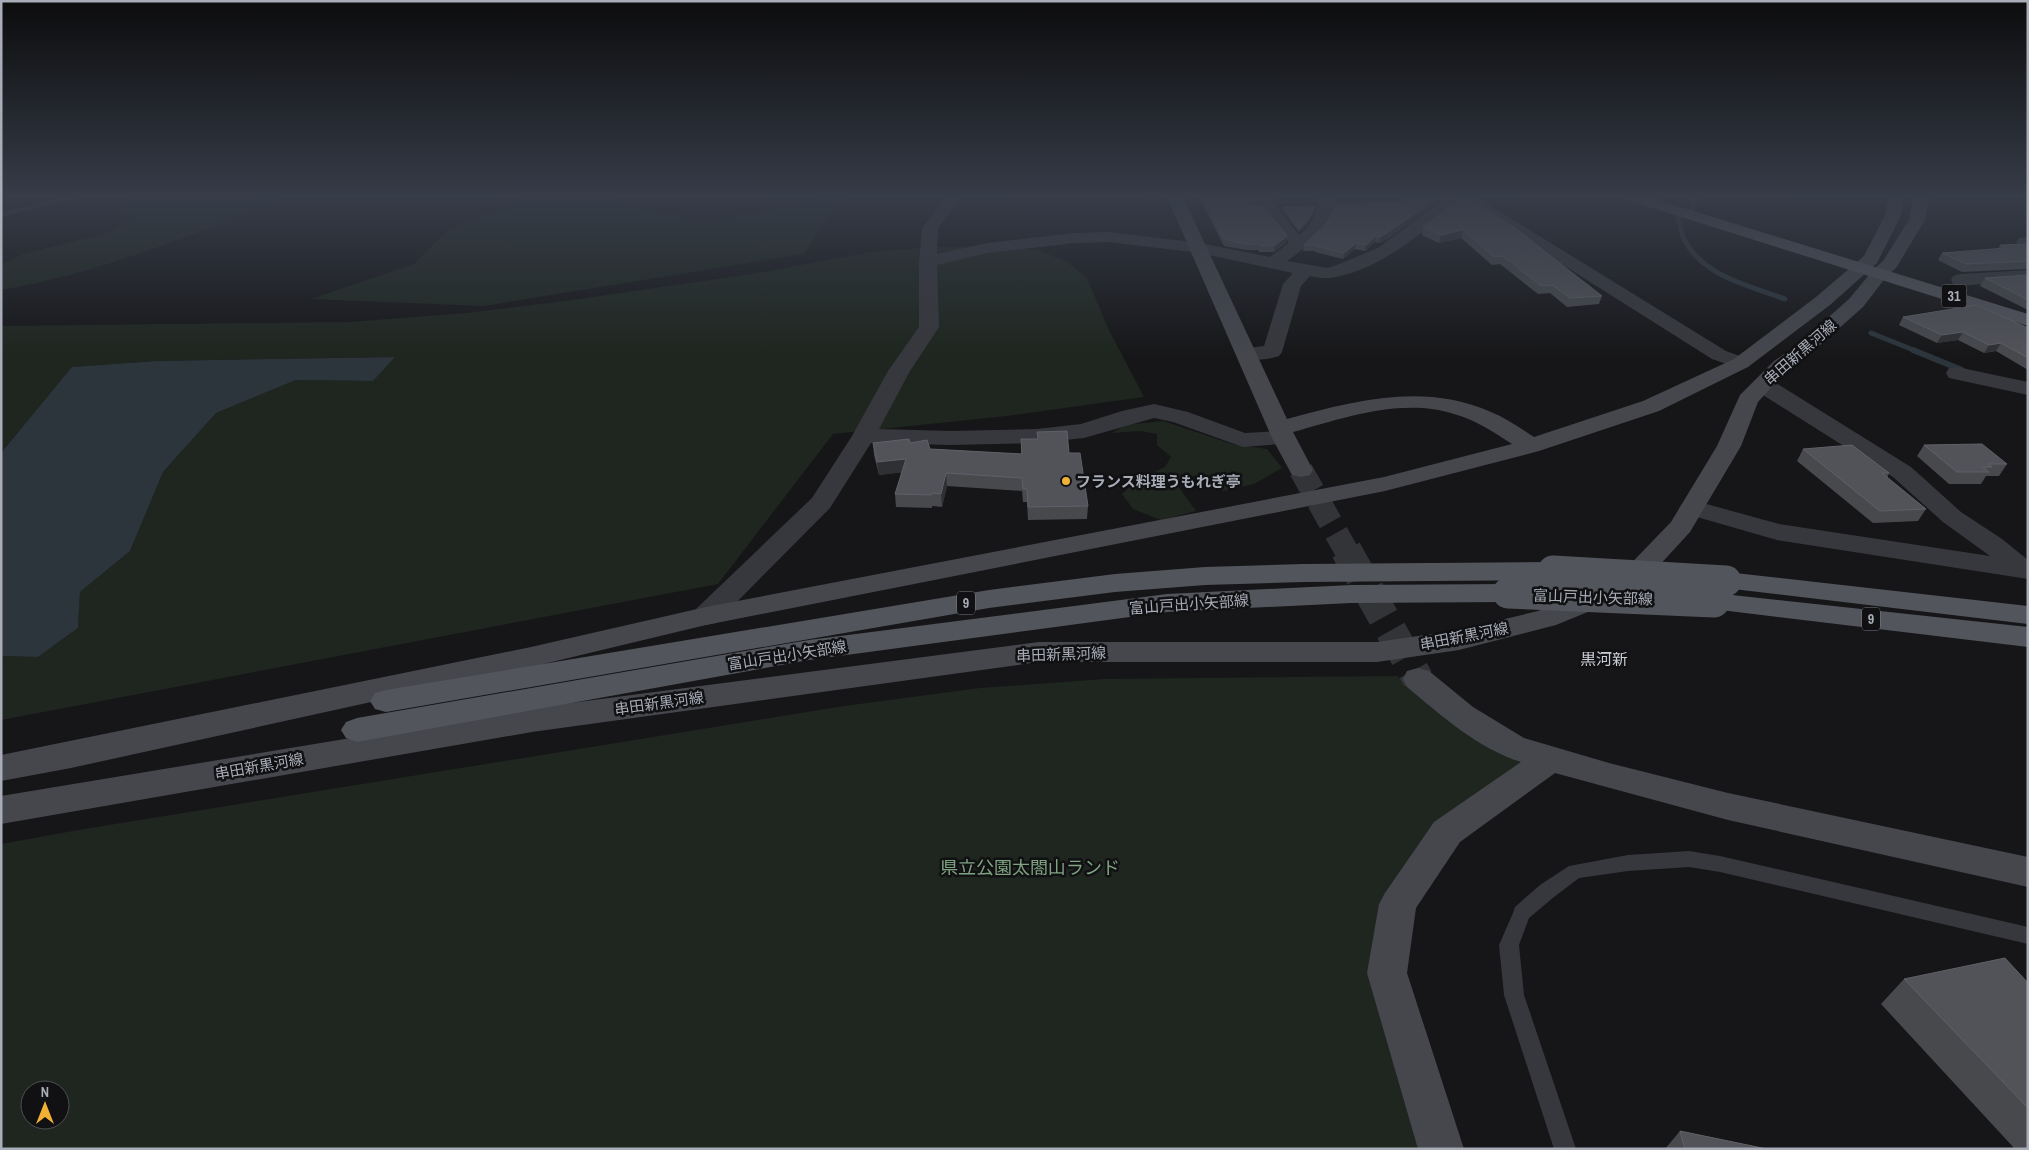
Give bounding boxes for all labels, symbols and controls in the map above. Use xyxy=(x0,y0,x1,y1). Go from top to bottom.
road number: 31 xyxy=(1942,284,1966,308)
street label: 串田新黒河線 xyxy=(1759,315,1841,389)
place label: フランス料理うもれぎ亭 xyxy=(1076,471,1241,492)
marker: フランス料理うもれぎ亭 xyxy=(1060,475,1072,487)
street label: 富山戸出小矢部線 xyxy=(1533,584,1653,610)
street label: 富山戸出小矢部線 xyxy=(1128,589,1250,619)
road number: 9 xyxy=(957,592,975,614)
road number: 9 xyxy=(1862,608,1880,630)
street label: 串田新黒河線 xyxy=(1418,617,1510,655)
street label: 富山戸出小矢部線 xyxy=(726,635,848,675)
street label: 串田新黒河線 xyxy=(1016,642,1106,666)
district label: 黒河新 xyxy=(1580,648,1628,670)
street label: 串田新黒河線 xyxy=(613,686,705,720)
street label: 串田新黒河線 xyxy=(213,748,305,784)
park label: 県立公園太閤山ランド xyxy=(940,855,1120,880)
north arrow xyxy=(20,1080,70,1130)
text: N xyxy=(41,1083,49,1101)

